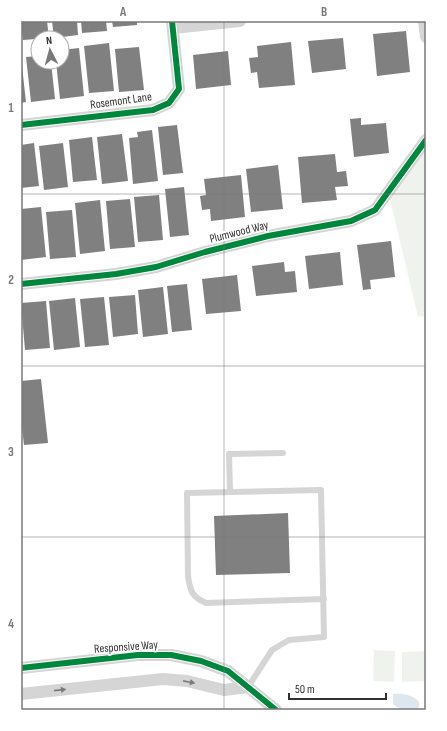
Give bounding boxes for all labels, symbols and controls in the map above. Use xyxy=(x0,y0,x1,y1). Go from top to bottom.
text: A xyxy=(119,4,127,20)
text: B xyxy=(321,4,327,20)
north arrow xyxy=(30,30,70,70)
text: N xyxy=(45,34,53,47)
street label: Rosemont Lane xyxy=(89,89,153,113)
text: 1 xyxy=(8,100,14,116)
street label: Plumwood Way xyxy=(208,217,270,247)
text: 2 xyxy=(8,272,14,288)
text: 3 xyxy=(8,444,14,460)
text: 4 xyxy=(8,616,14,632)
street label: Responsive Way xyxy=(94,637,159,657)
scale bar xyxy=(289,675,386,701)
one-way arrow xyxy=(183,679,195,685)
text: 50 m xyxy=(295,682,315,697)
one-way arrow xyxy=(54,686,66,693)

